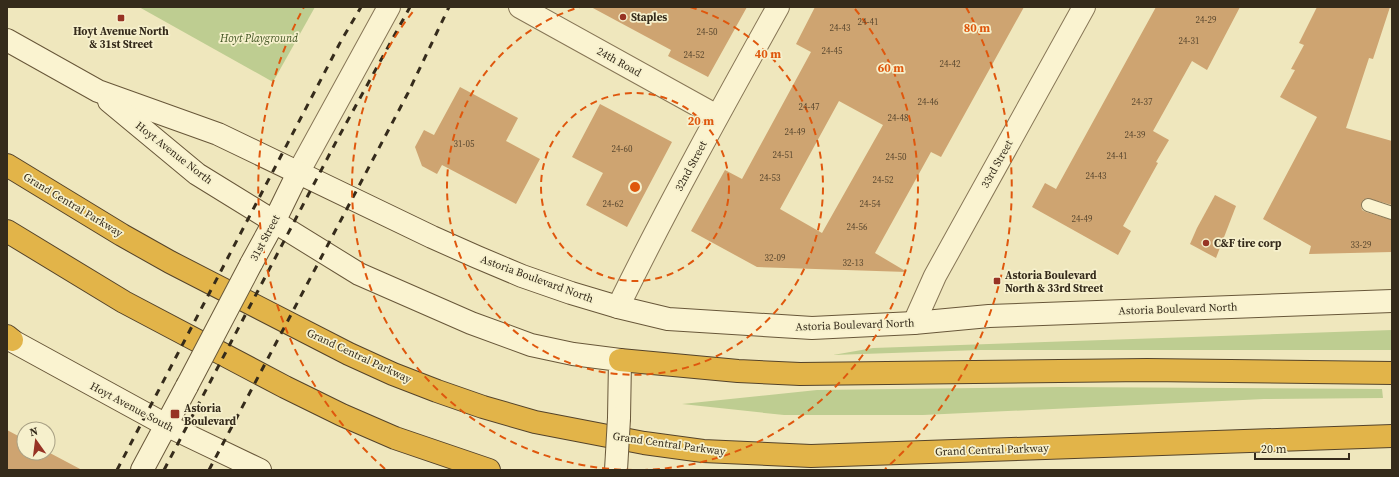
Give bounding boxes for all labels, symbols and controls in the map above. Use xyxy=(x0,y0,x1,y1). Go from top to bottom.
place label: Staples xyxy=(631,10,667,25)
marker: Staples xyxy=(618,12,628,22)
marker: Hoyt Avenue North & 31st Street xyxy=(116,13,126,23)
house number: 24-29 xyxy=(1196,14,1217,26)
house number: 24-41 xyxy=(858,16,878,28)
text: 80 m xyxy=(964,20,990,36)
house number: 24-43 xyxy=(830,22,851,34)
place label: Hoyt Avenue North & 31st Street xyxy=(73,24,169,52)
house number: 24-50 xyxy=(697,26,718,38)
park label: Hoyt Playground xyxy=(219,31,298,46)
house number: 24-31 xyxy=(1179,35,1199,47)
street label: 24th Road xyxy=(594,44,645,81)
house number: 24-45 xyxy=(822,45,843,57)
text: 40 m xyxy=(755,46,781,62)
house number: 24-52 xyxy=(684,49,705,61)
house number: 24-42 xyxy=(940,58,961,70)
text: 60 m xyxy=(878,60,904,76)
house number: 24-46 xyxy=(918,96,939,108)
house number: 24-37 xyxy=(1132,96,1153,108)
house number: 24-47 xyxy=(799,101,820,113)
house number: 24-48 xyxy=(888,112,909,124)
text: 20 m xyxy=(688,113,714,129)
street label: Hoyt Avenue North xyxy=(132,118,216,188)
house number: 24-49 xyxy=(785,126,806,138)
house number: 24-39 xyxy=(1125,129,1146,141)
street label: 33rd Street xyxy=(978,137,1017,191)
house number: 31-05 xyxy=(454,138,475,150)
street label: 32nd Street xyxy=(671,138,711,194)
house number: 24-60 xyxy=(612,143,633,155)
house number: 24-51 xyxy=(773,149,793,161)
house number: 24-41 xyxy=(1107,150,1127,162)
house number: 24-50 xyxy=(886,151,907,163)
street label: Grand Central Parkway xyxy=(20,169,126,241)
house number: 24-43 xyxy=(1086,170,1107,182)
house number: 24-53 xyxy=(760,172,781,184)
house number: 24-52 xyxy=(873,174,894,186)
centre of rings xyxy=(628,180,642,194)
house number: 24-62 xyxy=(603,198,624,210)
house number: 24-54 xyxy=(860,198,881,210)
street label: 31st Street xyxy=(247,212,284,264)
house number: 24-49 xyxy=(1072,213,1093,225)
house number: 24-56 xyxy=(847,221,868,233)
place label: C&F tire corp xyxy=(1214,236,1282,251)
marker: C&F tire corp xyxy=(1201,238,1211,248)
house number: 33-29 xyxy=(1351,239,1372,251)
street label: Astoria Boulevard North xyxy=(478,252,596,307)
house number: 32-09 xyxy=(765,252,786,264)
house number: 32-13 xyxy=(843,257,864,269)
place label: Astoria Boulevard North & 33rd Street xyxy=(1005,268,1104,296)
marker: Astoria Boulevard North & 33rd Street xyxy=(992,276,1002,286)
street label: Astoria Boulevard North xyxy=(1118,299,1238,319)
street label: Astoria Boulevard North xyxy=(795,315,915,335)
street label: Grand Central Parkway xyxy=(304,325,414,387)
street label: Hoyt Avenue South xyxy=(87,379,177,436)
place label: Astoria Boulevard xyxy=(184,401,237,429)
marker: Astoria Boulevard xyxy=(169,408,181,420)
north arrow xyxy=(16,421,56,461)
text: N xyxy=(28,424,39,440)
street label: Grand Central Parkway xyxy=(612,429,727,459)
scale bar xyxy=(1255,435,1349,461)
street label: Grand Central Parkway xyxy=(935,441,1049,459)
text: 20 m xyxy=(1261,441,1287,457)

